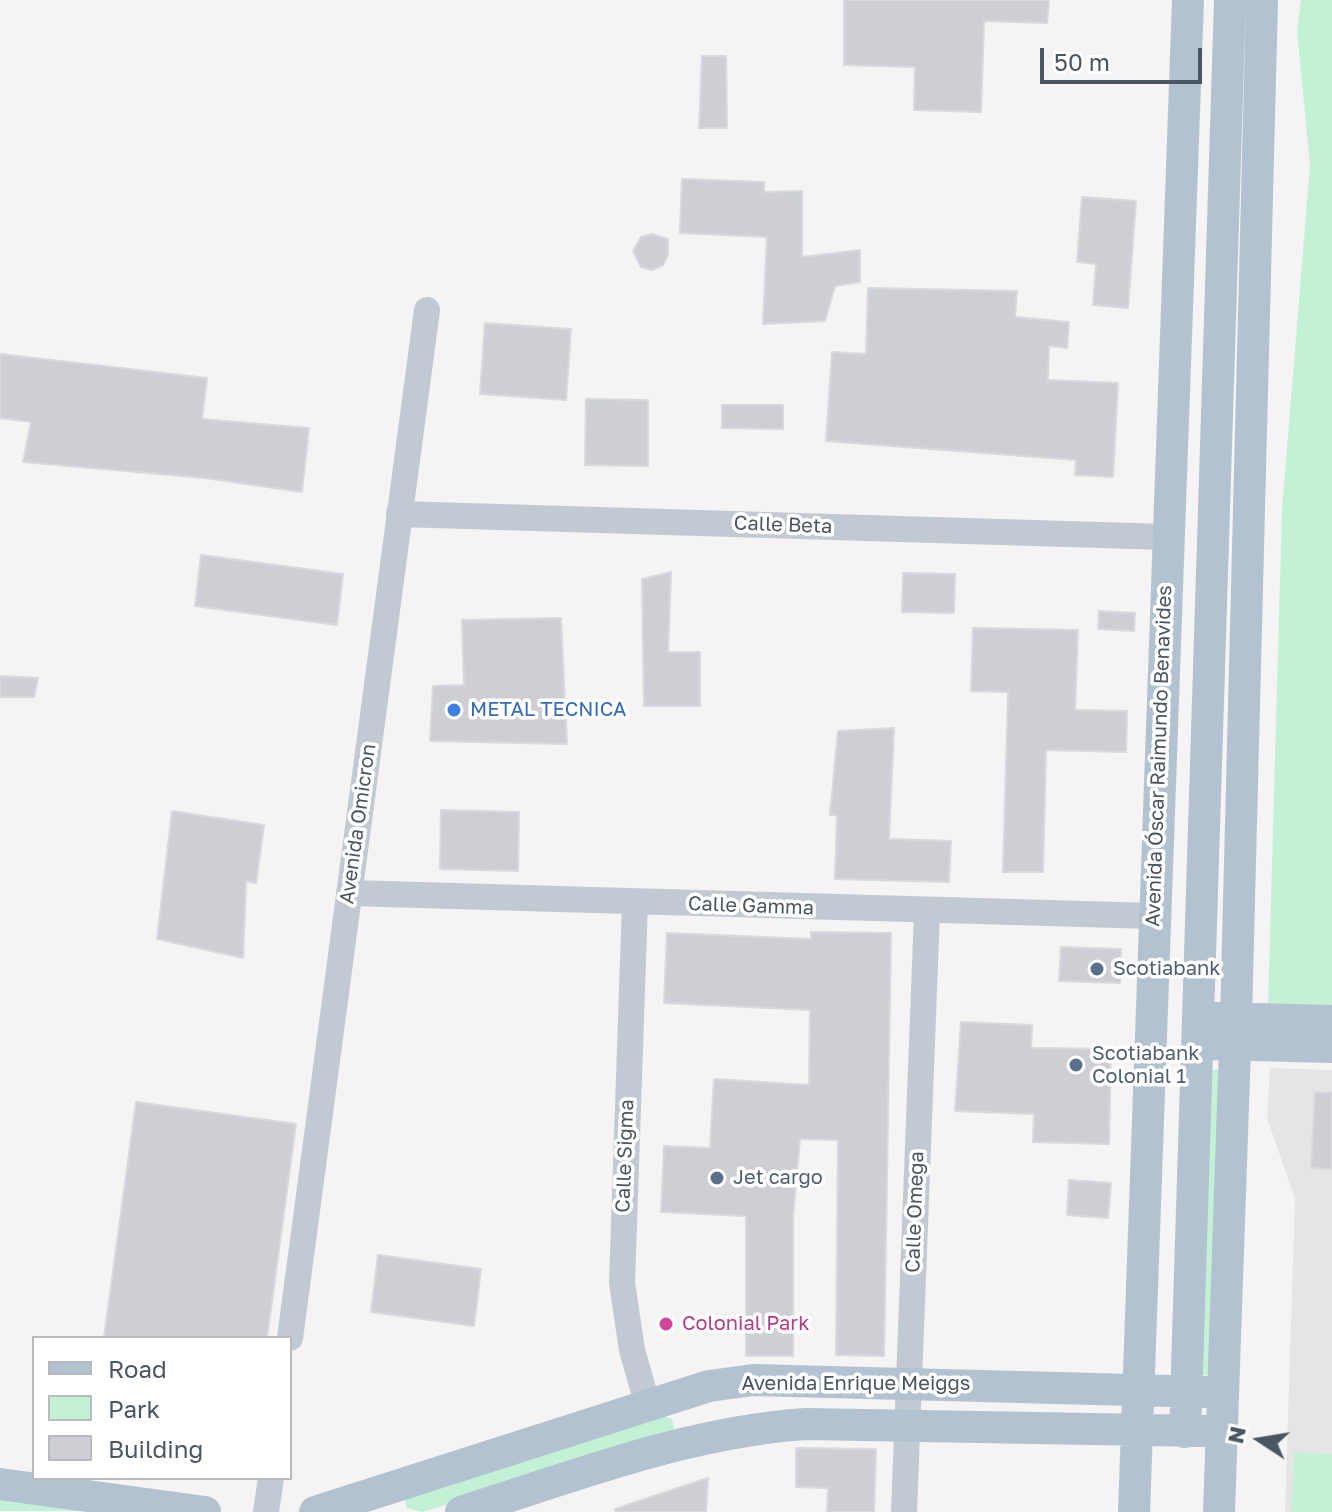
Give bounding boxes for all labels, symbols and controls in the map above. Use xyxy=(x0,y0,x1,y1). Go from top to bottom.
scale bar xyxy=(1044,32,1206,82)
text: 50 m xyxy=(1054,47,1110,76)
street label: Calle Beta xyxy=(733,511,833,539)
street label: Avenida Óscar Raimundo Benavides xyxy=(1141,585,1177,927)
place label: METAL TECNICA xyxy=(470,698,626,722)
marker: METAL TECNICA xyxy=(445,701,463,719)
street label: Avenida Omicron xyxy=(335,742,381,906)
street label: Calle Gamma xyxy=(688,892,814,920)
place label: Scotiabank xyxy=(1113,957,1221,981)
marker: Scotiabank xyxy=(1088,960,1106,978)
place label: Scotiabank Colonial 1 xyxy=(1092,1042,1200,1089)
marker: Scotiabank Colonial 1 xyxy=(1067,1056,1085,1074)
street label: Calle Sigma xyxy=(611,1099,639,1213)
street label: Calle Omega xyxy=(901,1151,929,1273)
place label: Jet cargo xyxy=(733,1166,823,1190)
marker: Jet cargo xyxy=(708,1169,726,1187)
place label: Colonial Park xyxy=(682,1312,809,1336)
marker: Colonial Park xyxy=(657,1315,675,1333)
legend xyxy=(32,1336,292,1480)
text: Road xyxy=(108,1354,167,1383)
street label: Avenida Enrique Meiggs xyxy=(742,1372,970,1396)
text: Park xyxy=(108,1394,160,1423)
north arrow xyxy=(1220,1400,1300,1480)
text: N xyxy=(1221,1424,1251,1446)
text: Building xyxy=(108,1434,203,1463)

